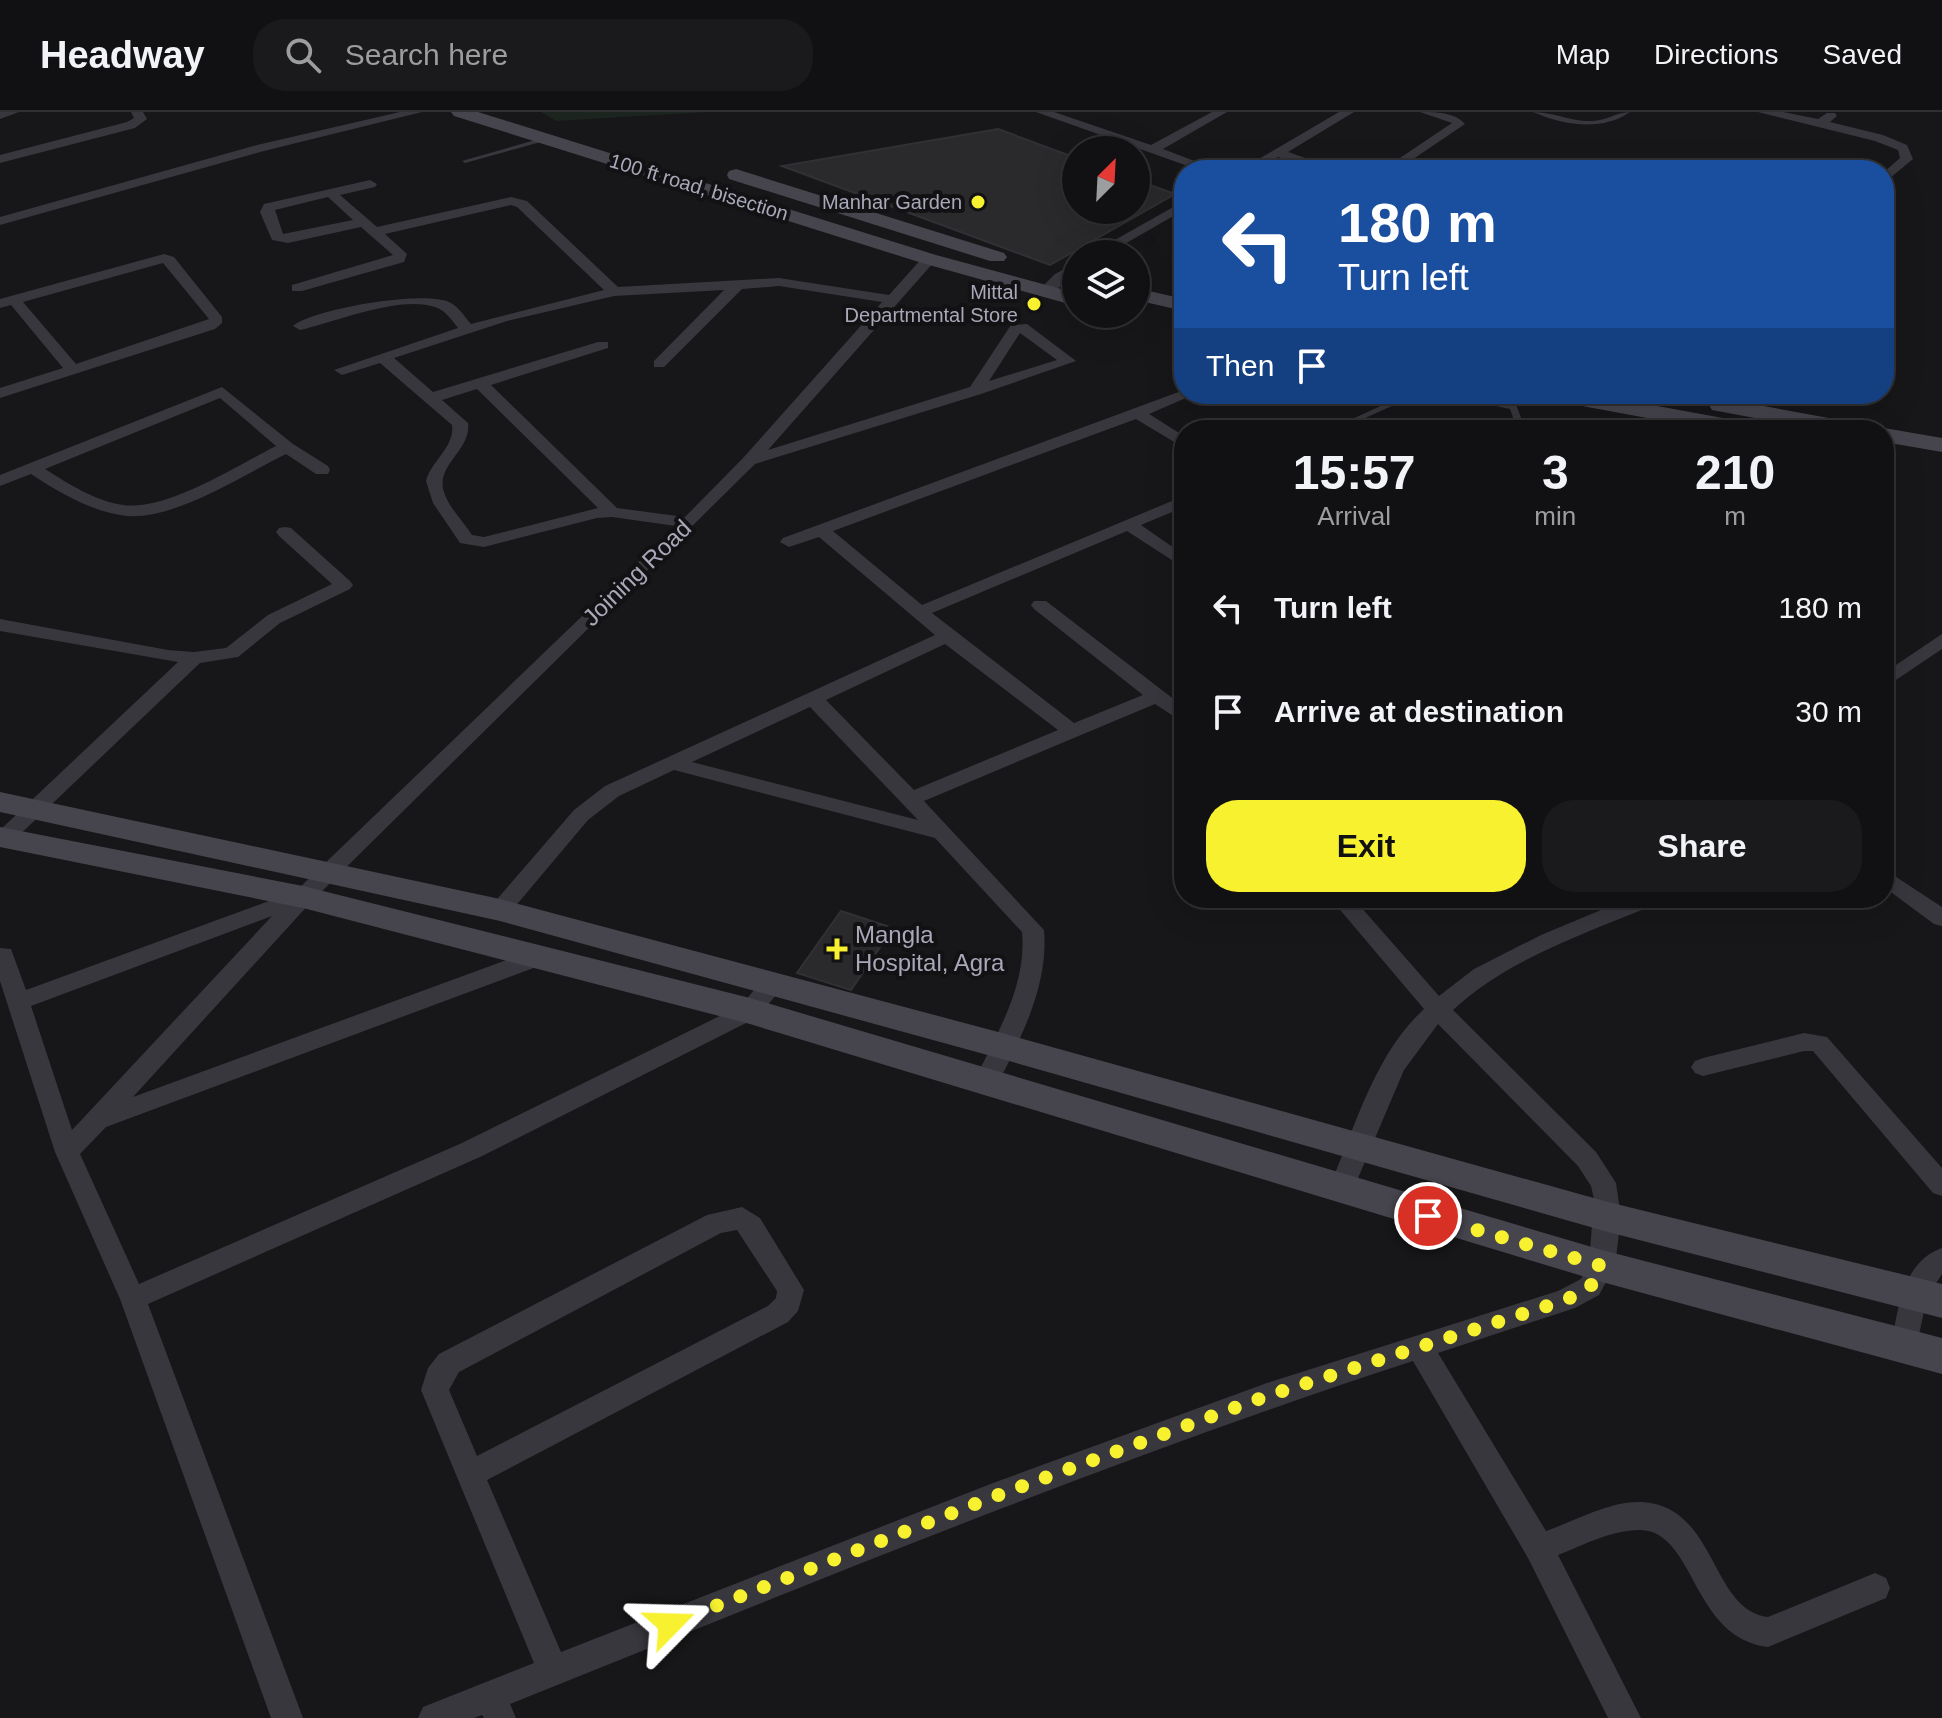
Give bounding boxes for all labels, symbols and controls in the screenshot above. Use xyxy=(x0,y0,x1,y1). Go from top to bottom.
search box xyxy=(253,19,813,91)
icon: search xyxy=(281,33,325,77)
text: Headway xyxy=(40,34,205,76)
text: Search here xyxy=(345,38,508,71)
text: Map xyxy=(1556,39,1610,70)
text: Directions xyxy=(1654,39,1779,70)
text: Saved xyxy=(1823,39,1902,70)
north arrow xyxy=(1062,136,1150,224)
map controls xyxy=(1062,136,1150,328)
street label: 100 ft road, bisection xyxy=(607,149,791,225)
place label: Manhar Garden xyxy=(822,191,962,213)
text: 180 m xyxy=(1338,191,1497,254)
icon: left xyxy=(1206,192,1310,296)
marker: Manhar Garden xyxy=(969,193,987,211)
button: layers xyxy=(1062,240,1150,328)
text: Turn left xyxy=(1338,257,1469,298)
place label: Mittal Departmental Store xyxy=(845,281,1018,326)
marker: Mittal Departmental Store xyxy=(1025,295,1043,313)
icon: arrive xyxy=(1290,344,1334,388)
text: Then xyxy=(1206,349,1274,382)
text: 15:57 xyxy=(1293,446,1416,499)
text: 3 xyxy=(1542,446,1569,499)
text: 210 xyxy=(1695,446,1775,499)
text: Arrival xyxy=(1317,501,1391,531)
text: min xyxy=(1534,501,1576,531)
text: m xyxy=(1724,501,1746,531)
street label: Joining Road xyxy=(577,514,696,631)
icon: left xyxy=(1206,586,1250,630)
text: Turn left xyxy=(1274,591,1392,624)
text: 180 m xyxy=(1779,591,1862,624)
icon: arrive xyxy=(1206,690,1250,734)
text: Arrive at destination xyxy=(1274,695,1564,728)
text: 30 m xyxy=(1795,695,1862,728)
button: Exit xyxy=(1206,800,1526,892)
button: Share xyxy=(1542,800,1862,892)
place label: Mangla Hospital, Agra xyxy=(855,921,1005,976)
marker: Mangla Hospital, Agra xyxy=(826,938,848,960)
pin xyxy=(1394,1182,1462,1250)
icon: arrive xyxy=(1406,1194,1450,1238)
position arrow xyxy=(628,1582,712,1666)

